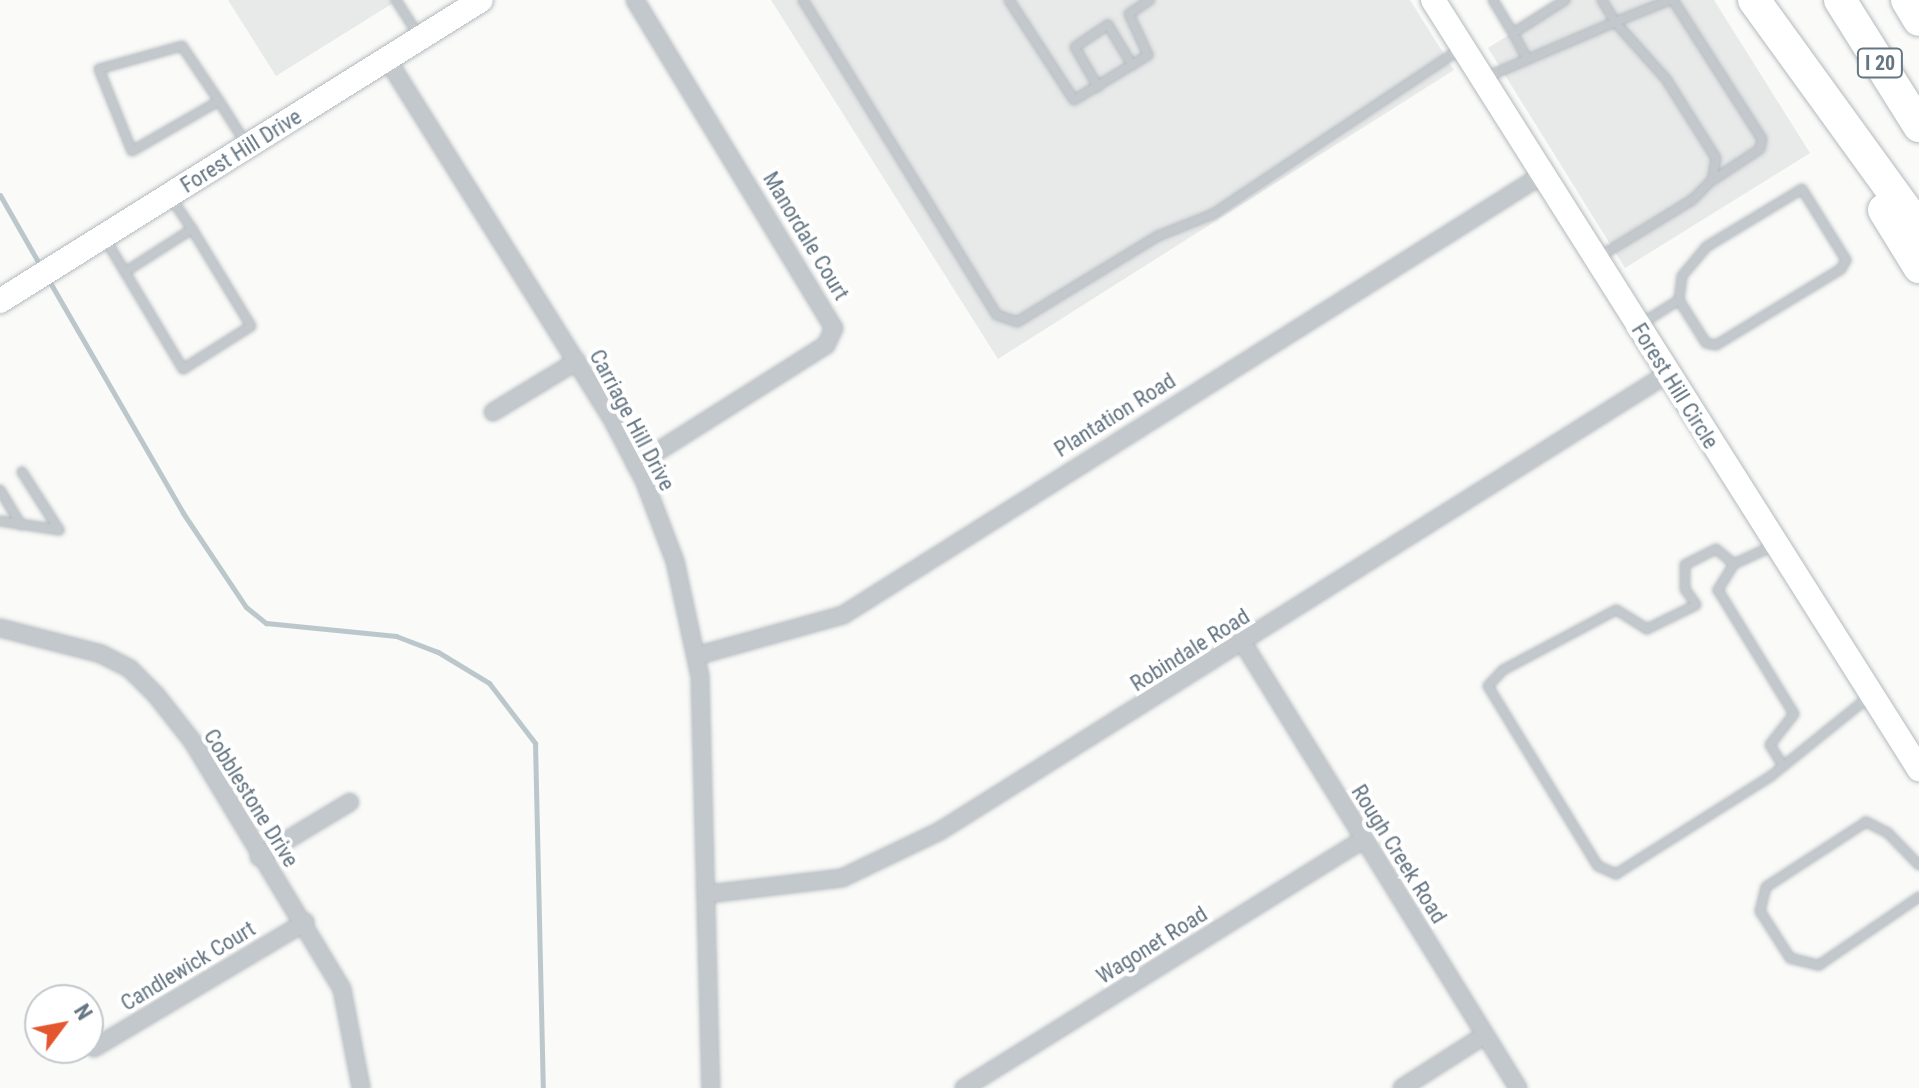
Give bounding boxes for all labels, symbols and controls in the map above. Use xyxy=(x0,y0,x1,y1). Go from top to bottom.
road number: I 20 xyxy=(1856,47,1904,79)
street label: Forest Hill Drive xyxy=(176,103,306,199)
street label: Manordale Court xyxy=(757,167,855,305)
street label: Forest Hill Circle xyxy=(1626,318,1724,454)
street label: Carriage Hill Drive xyxy=(584,345,680,495)
street label: Plantation Road xyxy=(1050,367,1180,463)
street label: Robindale Road xyxy=(1126,603,1254,697)
street label: Cobblestone Drive xyxy=(198,724,304,872)
street label: Rough Creek Road xyxy=(1346,780,1452,928)
street label: Wagonet Road xyxy=(1092,901,1212,989)
street label: Candlewick Court xyxy=(116,915,260,1017)
north arrow xyxy=(24,984,104,1064)
text: N xyxy=(69,1000,97,1024)

